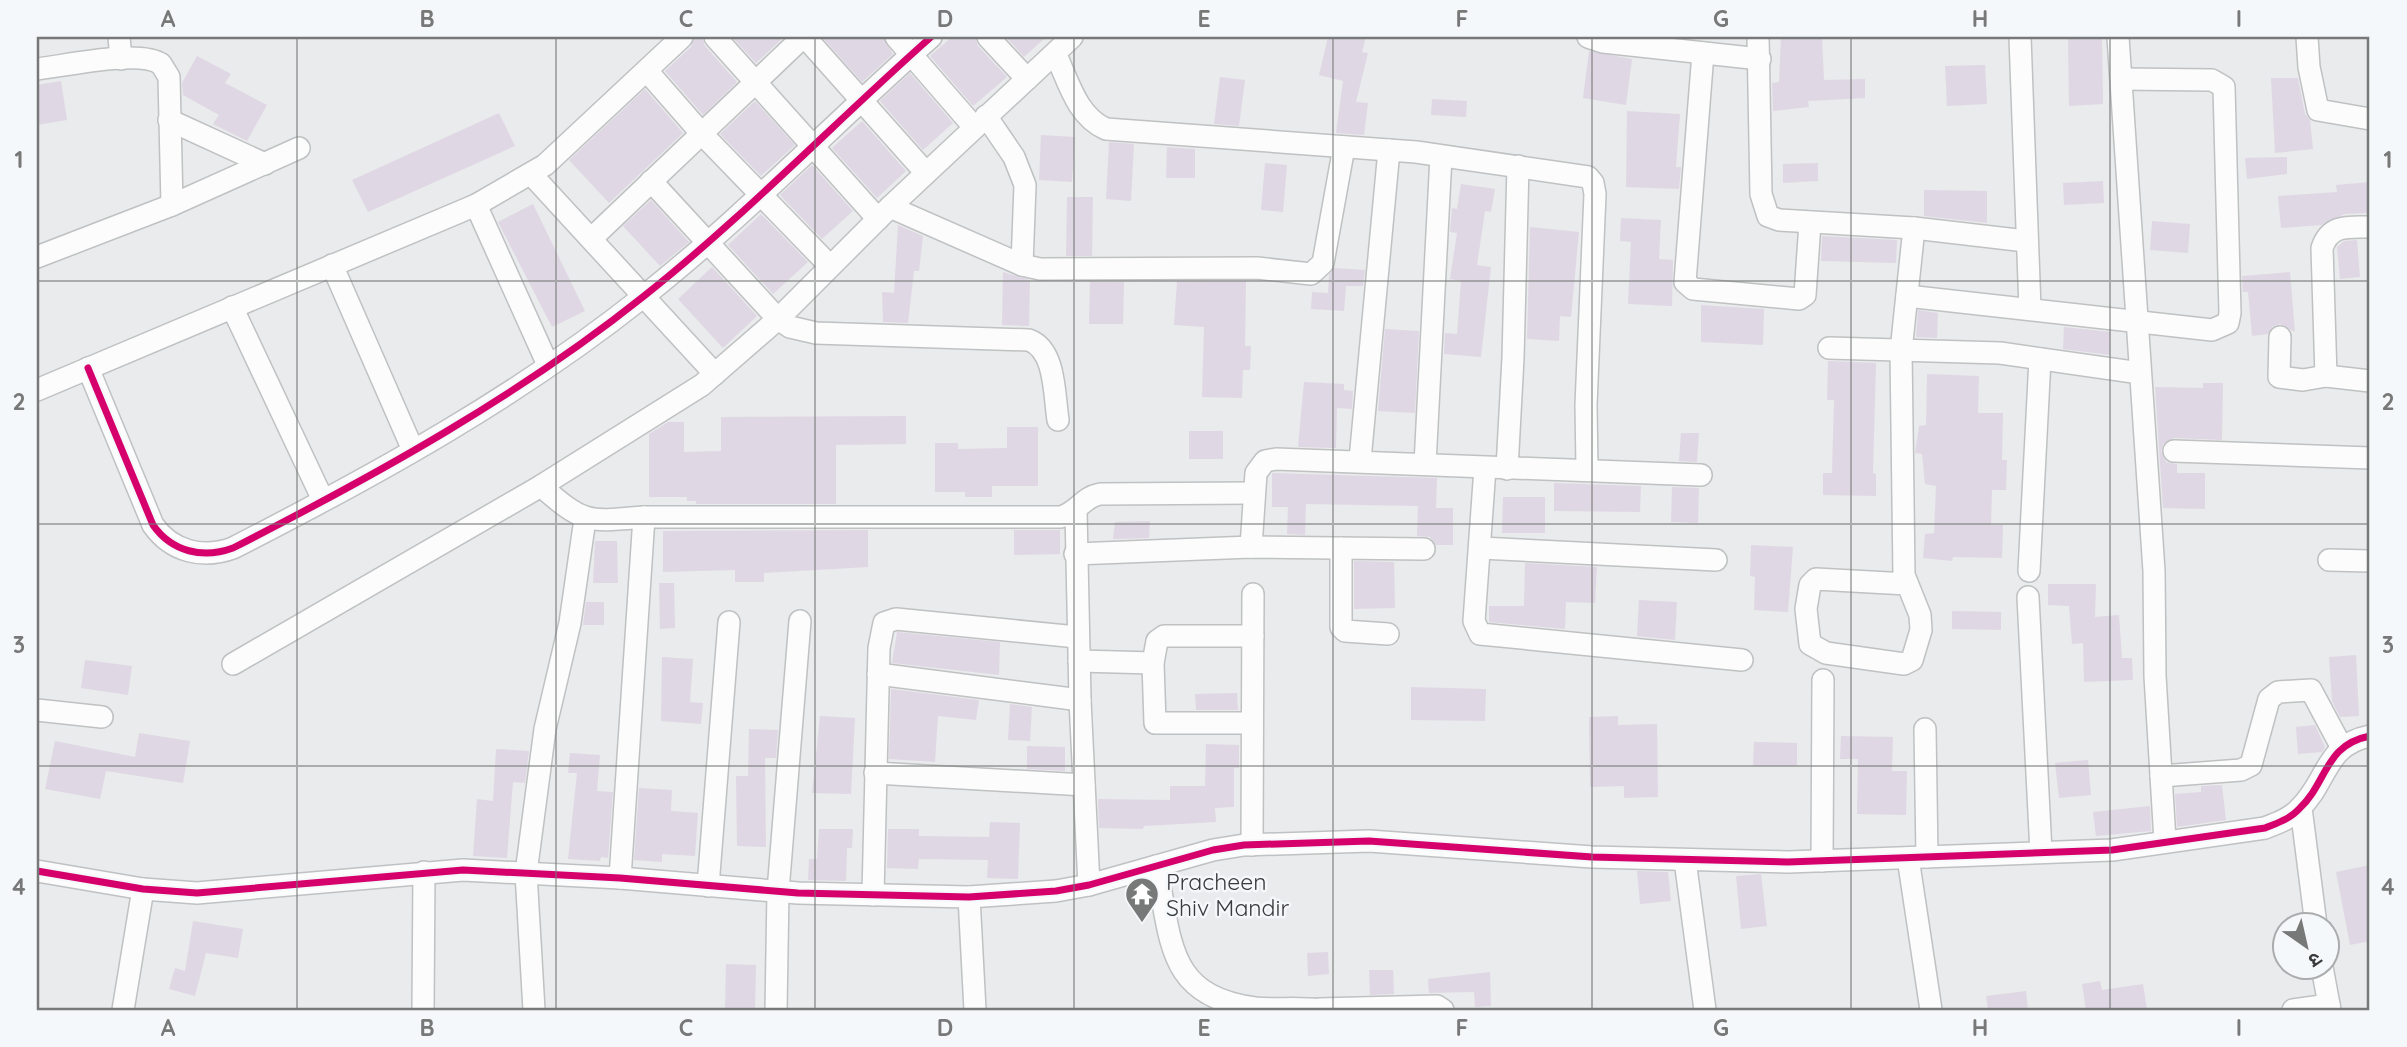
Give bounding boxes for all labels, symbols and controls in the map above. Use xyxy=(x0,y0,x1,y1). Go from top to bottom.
text: A xyxy=(161,4,176,33)
text: B xyxy=(419,4,435,33)
text: C xyxy=(679,4,693,33)
text: D xyxy=(937,4,953,33)
text: E xyxy=(1197,4,1211,33)
text: F xyxy=(1456,4,1468,33)
text: G xyxy=(1713,4,1729,33)
text: H xyxy=(1972,4,1988,33)
text: I xyxy=(2236,4,2242,33)
text: 1 xyxy=(15,145,23,174)
text: 1 xyxy=(2384,145,2392,174)
text: 2 xyxy=(12,387,26,416)
text: 2 xyxy=(2381,387,2395,416)
text: 3 xyxy=(13,630,25,659)
text: 3 xyxy=(2382,630,2394,659)
place label: Pracheen Shiv Mandir xyxy=(1166,867,1289,922)
text: 4 xyxy=(12,872,26,901)
text: 4 xyxy=(2381,872,2395,901)
temple icon: Pracheen Shiv Mandir xyxy=(1123,875,1161,924)
north arrow xyxy=(2270,911,2340,981)
text: उ xyxy=(2303,947,2327,974)
text: A xyxy=(161,1013,176,1042)
text: B xyxy=(419,1013,435,1042)
text: C xyxy=(679,1013,693,1042)
text: D xyxy=(937,1013,953,1042)
text: E xyxy=(1197,1013,1211,1042)
text: F xyxy=(1456,1013,1468,1042)
text: G xyxy=(1713,1013,1729,1042)
text: H xyxy=(1972,1013,1988,1042)
text: I xyxy=(2236,1013,2242,1042)

